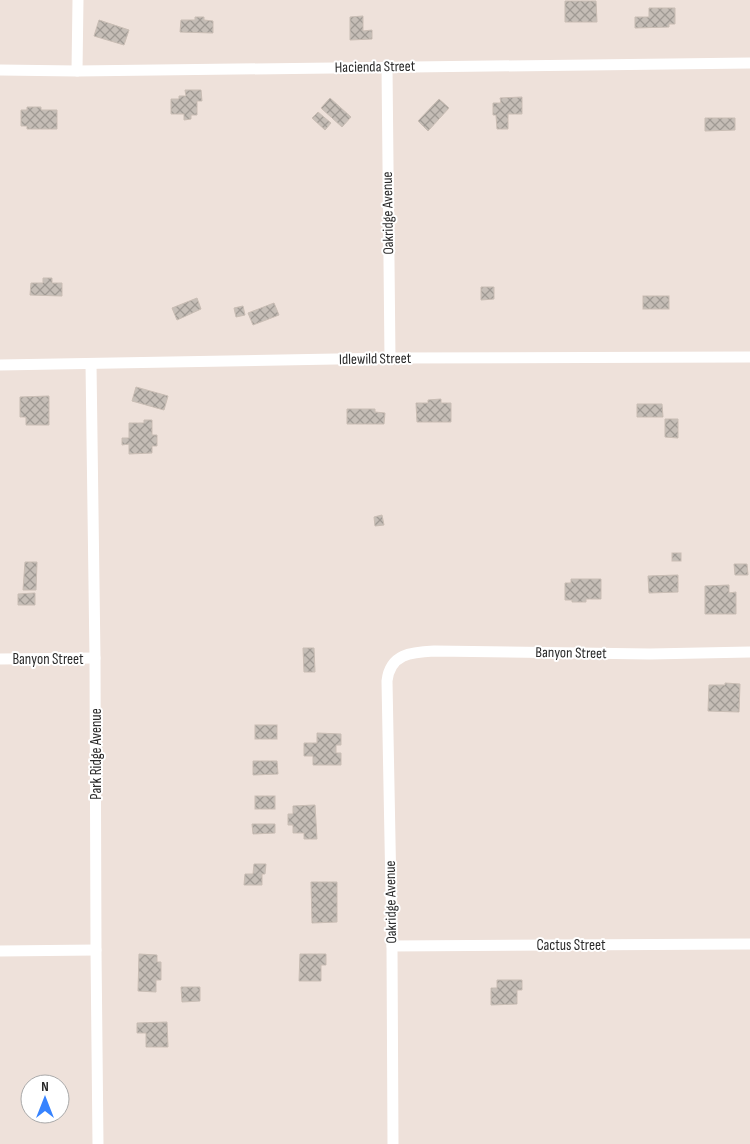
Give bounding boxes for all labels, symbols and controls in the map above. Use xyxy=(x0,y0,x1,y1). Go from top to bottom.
street label: Hacienda Street xyxy=(334,57,416,77)
street label: Oakridge Avenue xyxy=(378,171,398,255)
street label: Idlewild Street xyxy=(339,349,412,369)
street label: Banyon Street xyxy=(535,643,607,663)
street label: Banyon Street xyxy=(12,650,84,669)
street label: Park Ridge Avenue xyxy=(87,708,106,800)
street label: Oakridge Avenue xyxy=(381,860,401,944)
street label: Cactus Street xyxy=(537,936,606,955)
north arrow xyxy=(20,1074,70,1124)
text: N xyxy=(41,1078,49,1095)

